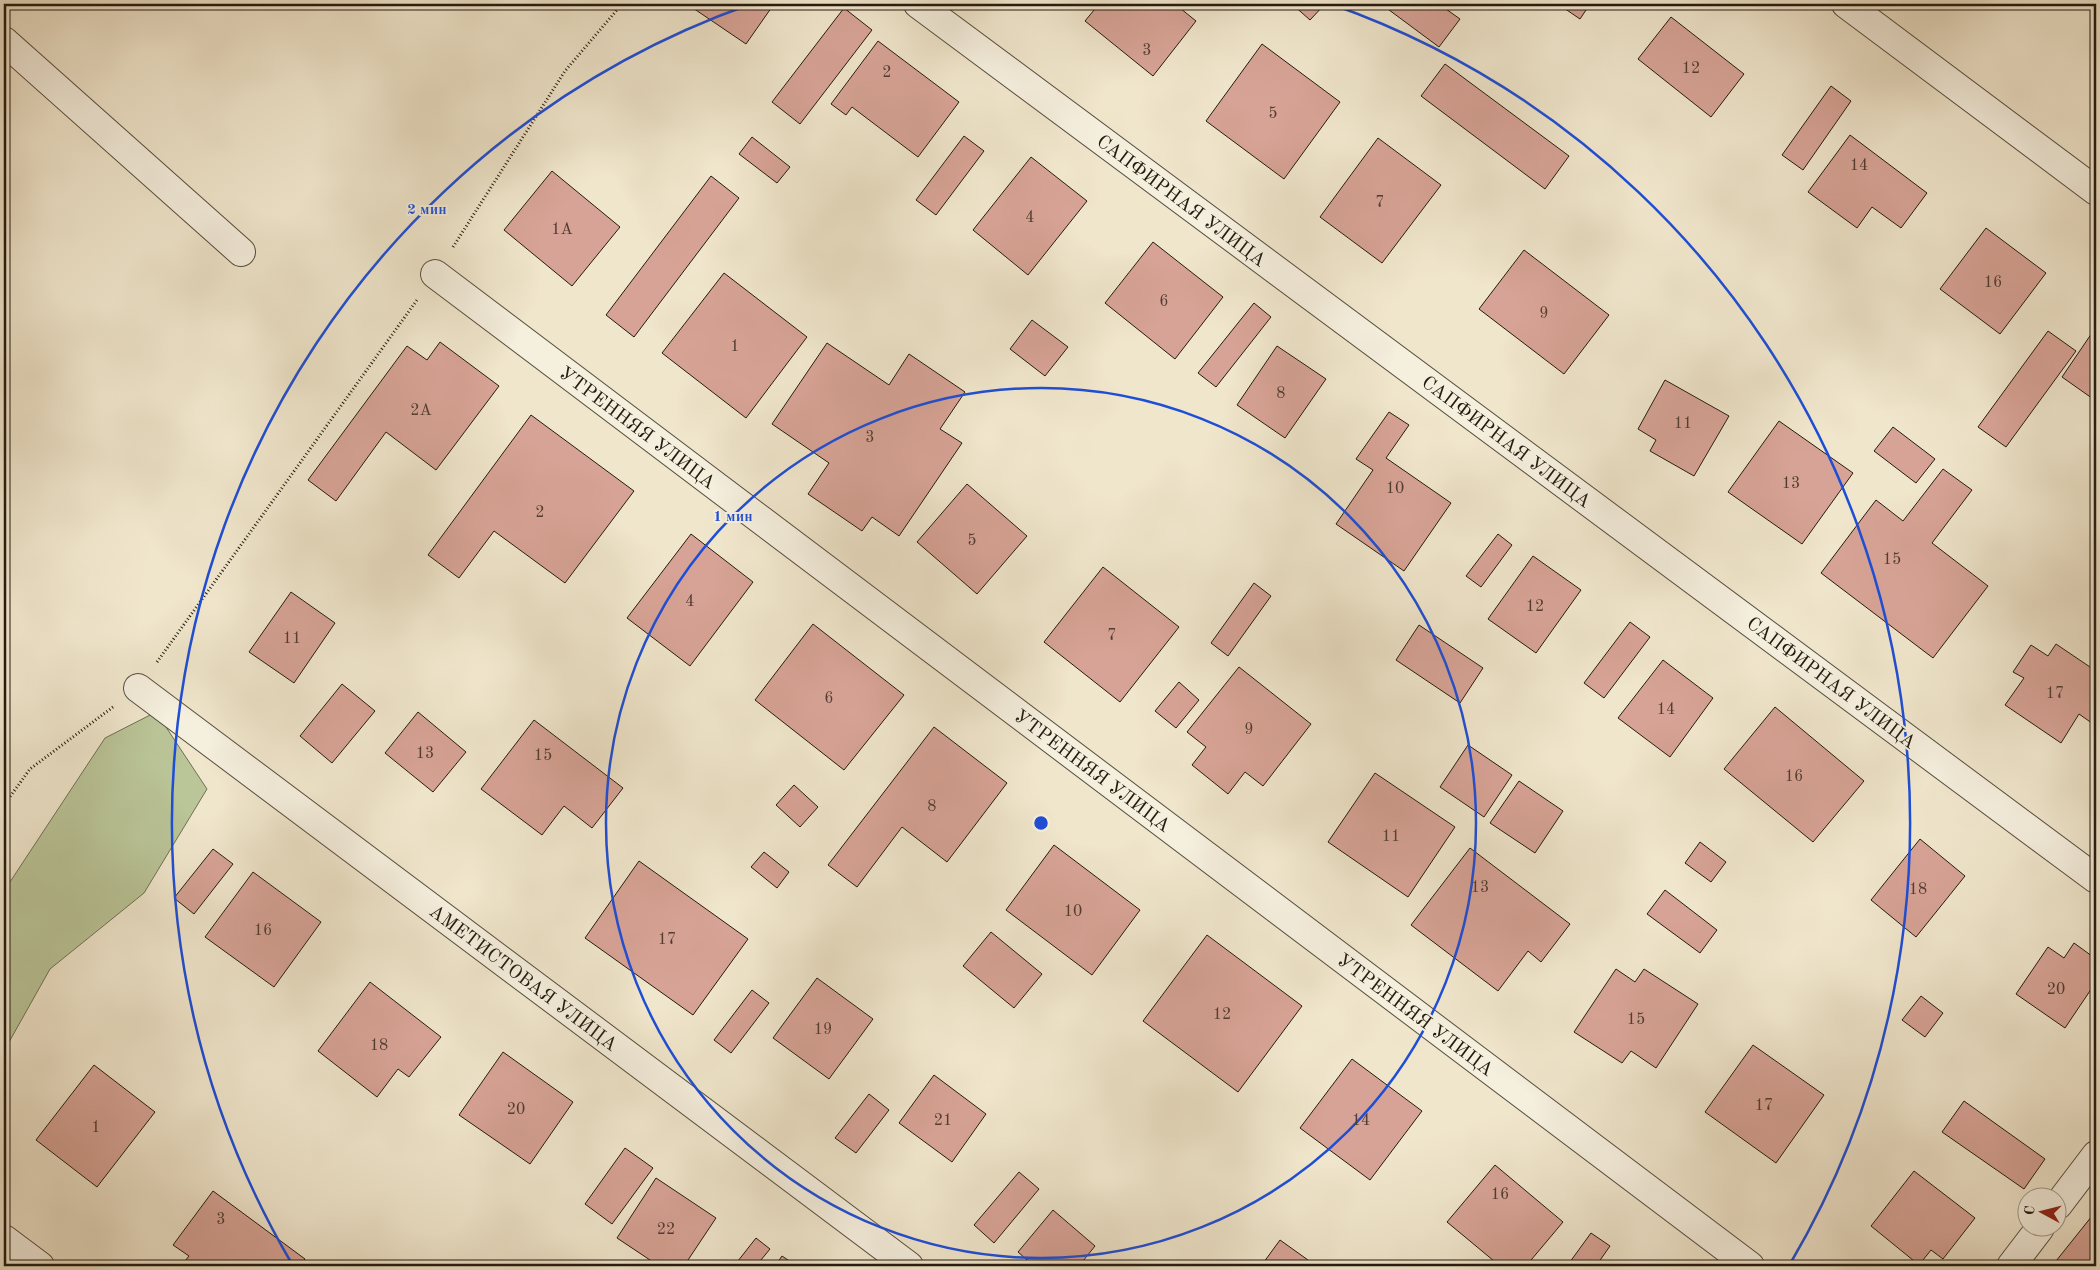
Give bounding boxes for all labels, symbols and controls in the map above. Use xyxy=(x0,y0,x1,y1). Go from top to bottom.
house number: 3 xyxy=(1142,43,1152,59)
house number: 12 xyxy=(1682,61,1700,77)
house number: 2 xyxy=(882,65,892,81)
house number: 5 xyxy=(1268,106,1278,122)
street label: САПФИРНАЯ УЛИЦА xyxy=(1093,132,1269,272)
house number: 14 xyxy=(1850,158,1868,174)
house number: 7 xyxy=(1375,195,1385,211)
text: 2 мин xyxy=(407,203,447,218)
house number: 4 xyxy=(1025,210,1035,226)
house number: 1А xyxy=(551,222,573,238)
house number: 16 xyxy=(1984,275,2002,291)
house number: 6 xyxy=(1159,294,1169,310)
house number: 9 xyxy=(1539,306,1549,322)
house number: 1 xyxy=(730,339,740,355)
street label: УТРЕННЯЯ УЛИЦА xyxy=(555,364,719,494)
street label: САПФИРНАЯ УЛИЦА xyxy=(1418,373,1594,513)
house number: 8 xyxy=(1276,386,1286,402)
house number: 2А xyxy=(410,403,432,419)
house number: 11 xyxy=(1674,416,1692,432)
house number: 3 xyxy=(865,430,875,446)
house number: 13 xyxy=(1782,476,1800,492)
house number: 10 xyxy=(1386,481,1404,497)
house number: 2 xyxy=(535,505,545,521)
text: 1 мин xyxy=(713,510,753,525)
house number: 5 xyxy=(967,533,977,549)
house number: 15 xyxy=(1883,552,1901,568)
house number: 4 xyxy=(685,594,695,610)
house number: 12 xyxy=(1526,599,1544,615)
street label: САПФИРНАЯ УЛИЦА xyxy=(1743,614,1919,754)
house number: 7 xyxy=(1107,628,1117,644)
house number: 11 xyxy=(283,631,301,647)
house number: 17 xyxy=(2046,686,2064,702)
house number: 6 xyxy=(824,691,834,707)
house number: 14 xyxy=(1657,702,1675,718)
street label: УТРЕННЯЯ УЛИЦА xyxy=(1010,707,1174,837)
house number: 9 xyxy=(1244,722,1254,738)
house number: 13 xyxy=(416,746,434,762)
house number: 15 xyxy=(534,748,552,764)
house number: 16 xyxy=(1785,769,1803,785)
house number: 8 xyxy=(927,799,937,815)
centre of rings xyxy=(1032,814,1050,832)
house number: 11 xyxy=(1382,829,1400,845)
house number: 13 xyxy=(1471,880,1489,896)
house number: 18 xyxy=(1909,882,1927,898)
street label: АМЕТИСТОВАЯ УЛИЦА xyxy=(425,902,620,1056)
house number: 10 xyxy=(1064,904,1082,920)
house number: 16 xyxy=(254,923,272,939)
house number: 17 xyxy=(658,932,676,948)
street label: УТРЕННЯЯ УЛИЦА xyxy=(1333,951,1497,1081)
house number: 20 xyxy=(2047,982,2065,998)
house number: 12 xyxy=(1213,1007,1231,1023)
house number: 15 xyxy=(1627,1012,1645,1028)
house number: 19 xyxy=(814,1022,832,1038)
house number: 18 xyxy=(370,1038,388,1054)
house number: 17 xyxy=(1755,1098,1773,1114)
house number: 20 xyxy=(507,1102,525,1118)
house number: 21 xyxy=(934,1113,952,1129)
house number: 14 xyxy=(1352,1113,1370,1129)
house number: 1 xyxy=(91,1120,101,1136)
house number: 16 xyxy=(1491,1187,1509,1203)
north arrow xyxy=(2018,1188,2068,1238)
text: С xyxy=(2023,1205,2038,1216)
house number: 3 xyxy=(216,1212,226,1228)
house number: 22 xyxy=(657,1222,675,1238)

